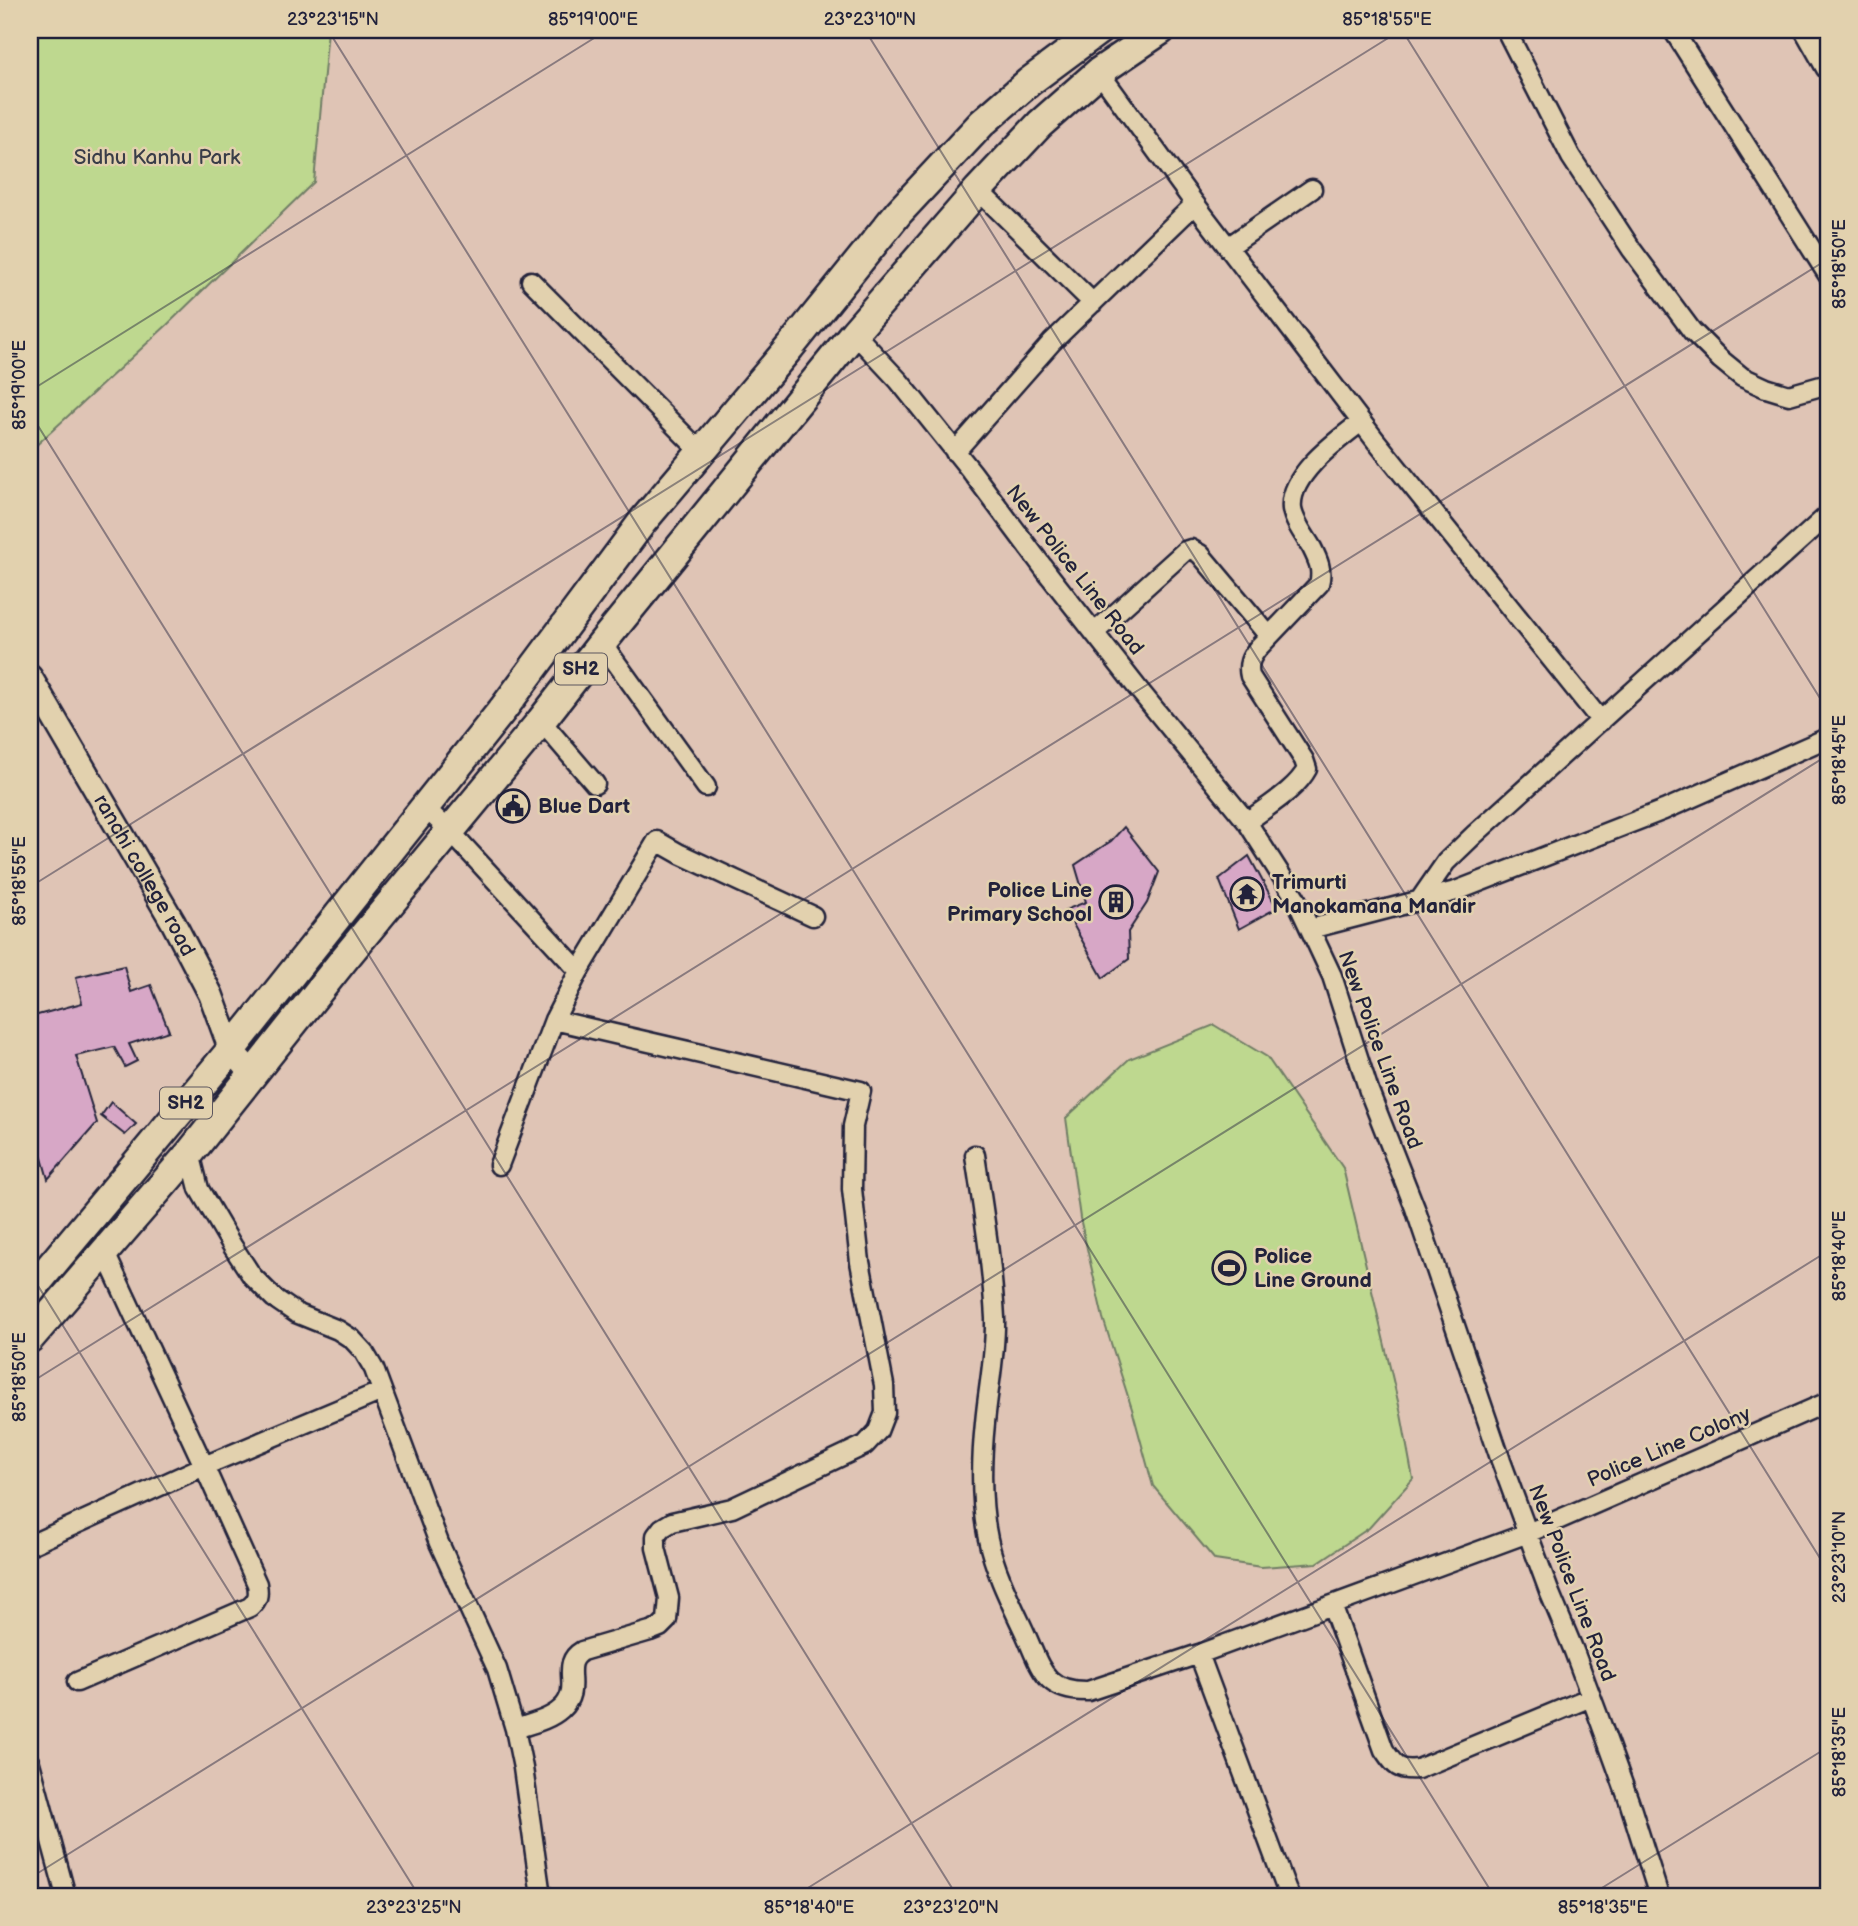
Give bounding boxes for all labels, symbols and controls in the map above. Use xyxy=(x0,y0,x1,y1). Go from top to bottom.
text: 23°23'15"N xyxy=(287,9,379,30)
text: 85°19'00"E xyxy=(548,9,638,30)
text: 23°23'10"N xyxy=(824,9,916,30)
text: 85°18'55"E xyxy=(1342,9,1432,30)
park label: Sidhu Kanhu Park xyxy=(74,145,241,170)
text: 85°18'50"E xyxy=(1829,219,1850,309)
text: 85°19'00"E xyxy=(9,340,30,430)
street label: New Police Line Road xyxy=(1001,480,1149,660)
road number: SH2 xyxy=(555,654,607,684)
text: 85°18'45"E xyxy=(1829,715,1850,805)
public building icon: Blue Dart xyxy=(494,787,532,825)
street label: ranchi college road xyxy=(89,790,201,960)
place label: Blue Dart xyxy=(538,794,630,819)
text: 85°18'55"E xyxy=(9,836,30,926)
place label: Trimurti Manokamana Mandir xyxy=(1272,870,1476,919)
temple icon: Trimurti Manokamana Mandir xyxy=(1228,875,1266,913)
place label: Police Line Primary School xyxy=(947,878,1092,927)
building icon: Police Line Primary School xyxy=(1097,883,1135,921)
street label: New Police Line Road xyxy=(1333,948,1427,1152)
road number: SH2 xyxy=(160,1088,212,1119)
text: 85°18'40"E xyxy=(1829,1211,1850,1301)
place label: Police Line Ground xyxy=(1254,1244,1372,1293)
sports icon: Police Line Ground xyxy=(1210,1249,1248,1287)
text: 85°18'50"E xyxy=(9,1332,30,1422)
street label: Police Line Colony xyxy=(1584,1401,1755,1493)
street label: New Police Line Road xyxy=(1523,1481,1621,1685)
text: 23°23'10"N xyxy=(1829,1511,1850,1603)
text: 85°18'35"E xyxy=(1829,1707,1850,1797)
text: 23°23'25"N xyxy=(366,1897,462,1918)
text: 85°18'40"E xyxy=(764,1897,854,1918)
text: 23°23'20"N xyxy=(903,1897,999,1918)
text: 85°18'35"E xyxy=(1558,1897,1648,1918)

